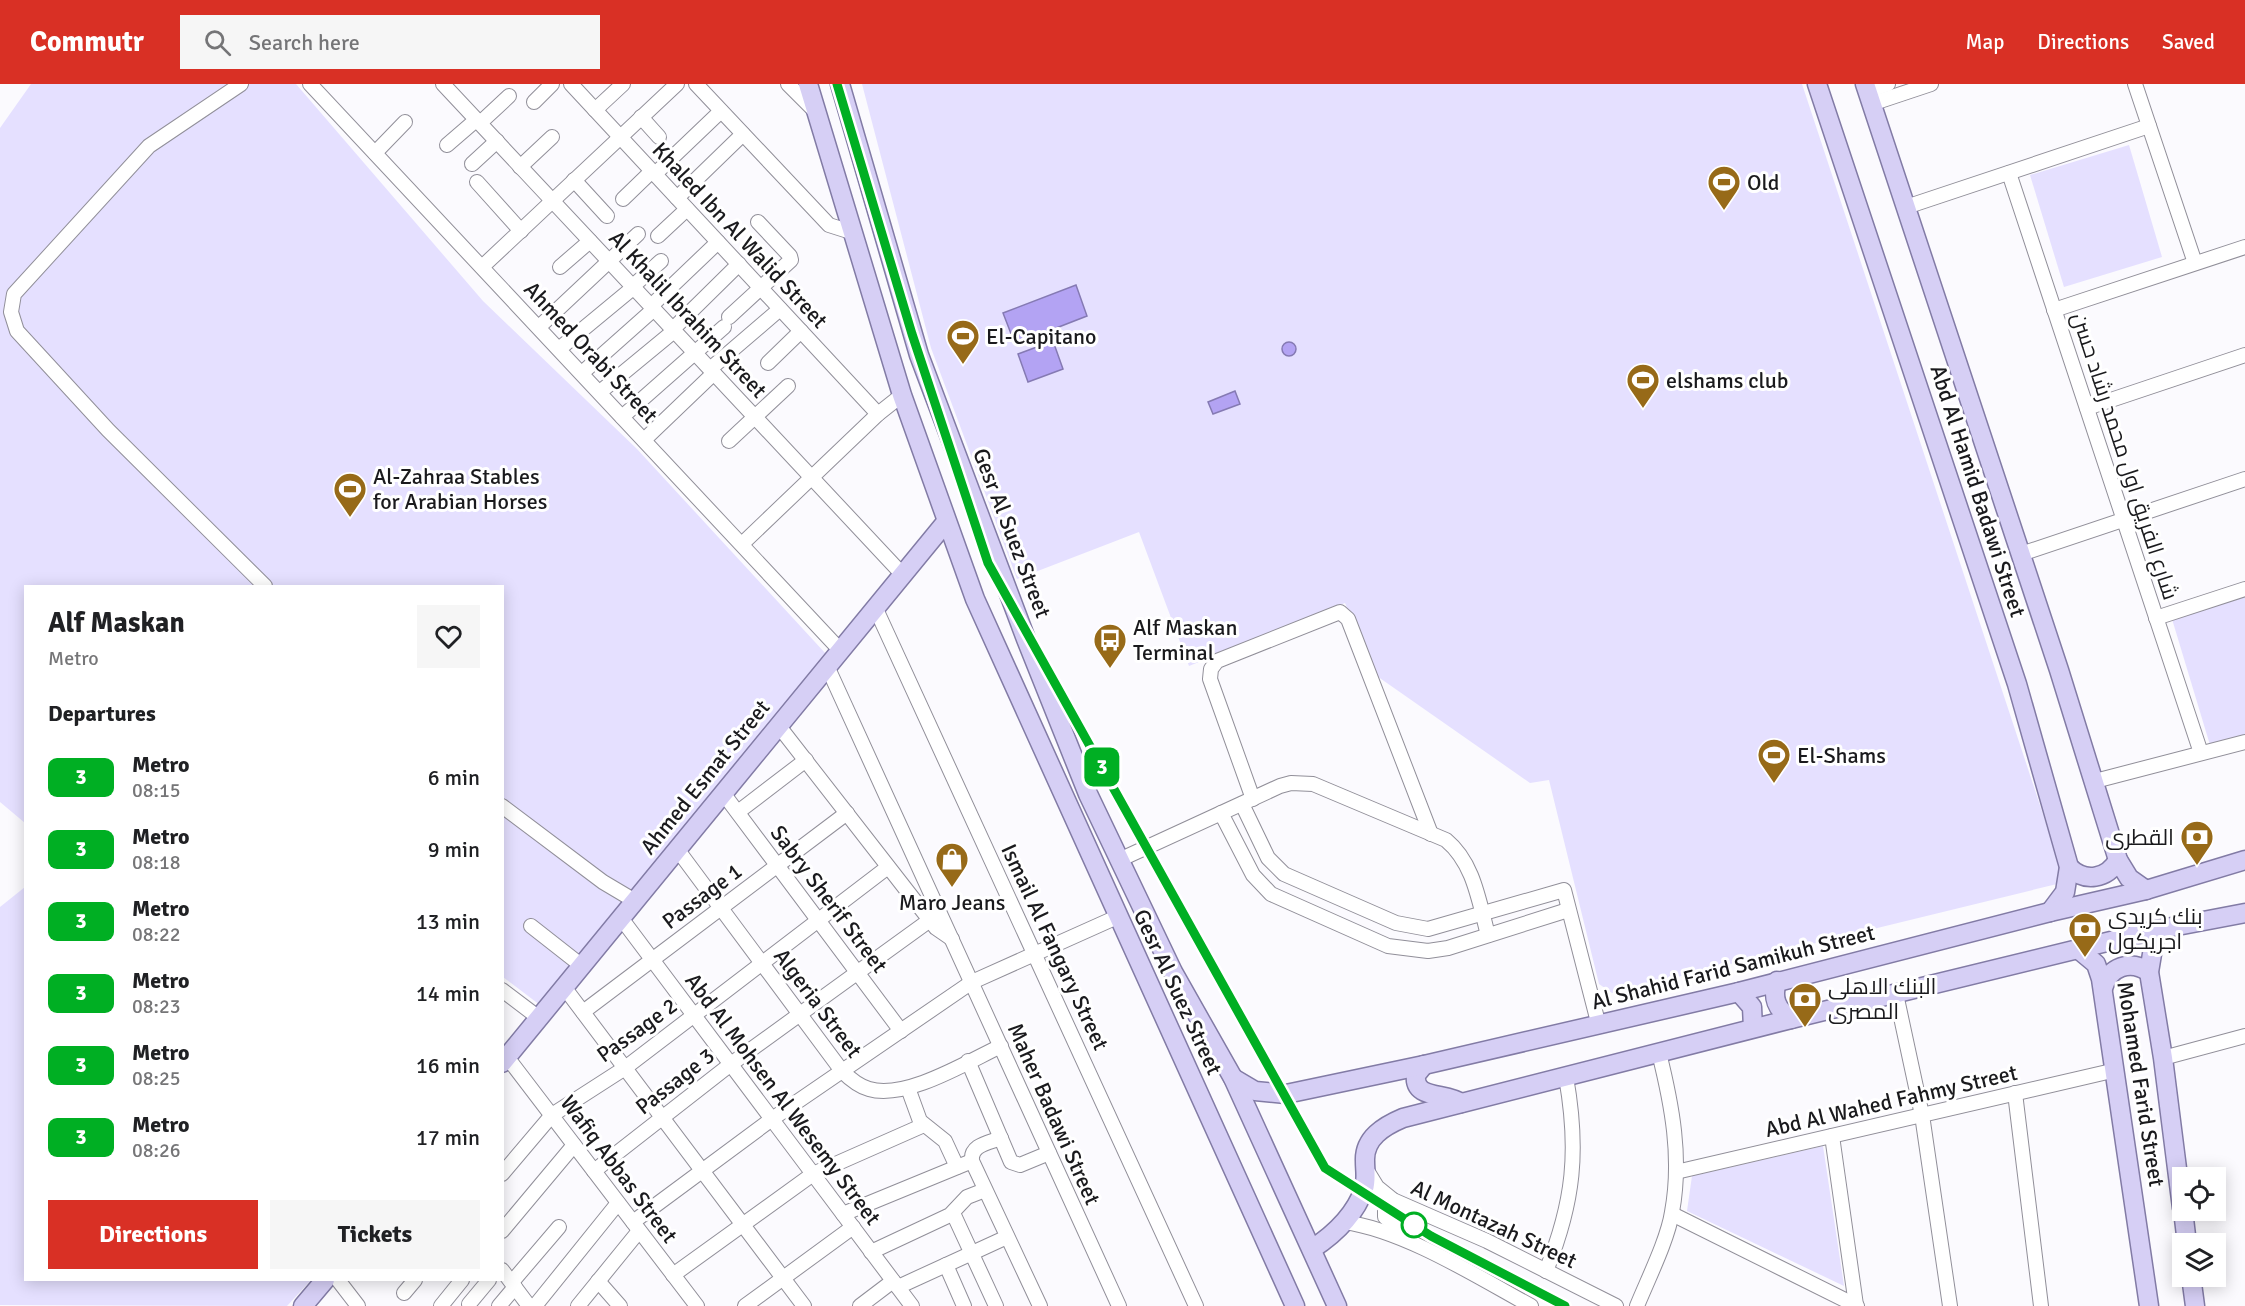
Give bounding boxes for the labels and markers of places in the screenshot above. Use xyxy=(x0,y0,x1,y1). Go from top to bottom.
sports icon: Old xyxy=(1706,164,1742,211)
place label: Old xyxy=(1747,169,1779,196)
sports icon: El-Capitano xyxy=(945,318,981,365)
place label: El-Capitano xyxy=(986,323,1096,350)
sports icon: elshams club xyxy=(1625,362,1661,409)
place label: elshams club xyxy=(1666,367,1788,394)
place label: Al-Zahraa Stables for Arabian Horses xyxy=(373,463,547,515)
sports icon: Al-Zahraa Stables for Arabian Horses xyxy=(332,471,368,518)
place label: Alf Maskan Terminal xyxy=(1133,614,1238,666)
bus stop icon: Alf Maskan Terminal xyxy=(1092,622,1128,669)
sports icon: El-Shams xyxy=(1756,737,1792,784)
place label: El-Shams xyxy=(1797,742,1886,769)
bank icon: القطرى xyxy=(2179,819,2215,866)
place label: القطرى xyxy=(2105,824,2174,851)
shop icon: Maro Jeans xyxy=(934,841,970,888)
place label: Maro Jeans xyxy=(899,889,1005,916)
place label: بنك كريدى اجريكول xyxy=(2108,903,2203,955)
bank icon: بنك كريدى اجريكول xyxy=(2067,911,2103,958)
place label: البنك الاهلى المصرى xyxy=(1828,973,1936,1025)
bank icon: البنك الاهلى المصرى xyxy=(1787,981,1823,1028)
unlabelled marker xyxy=(1401,1212,1427,1238)

